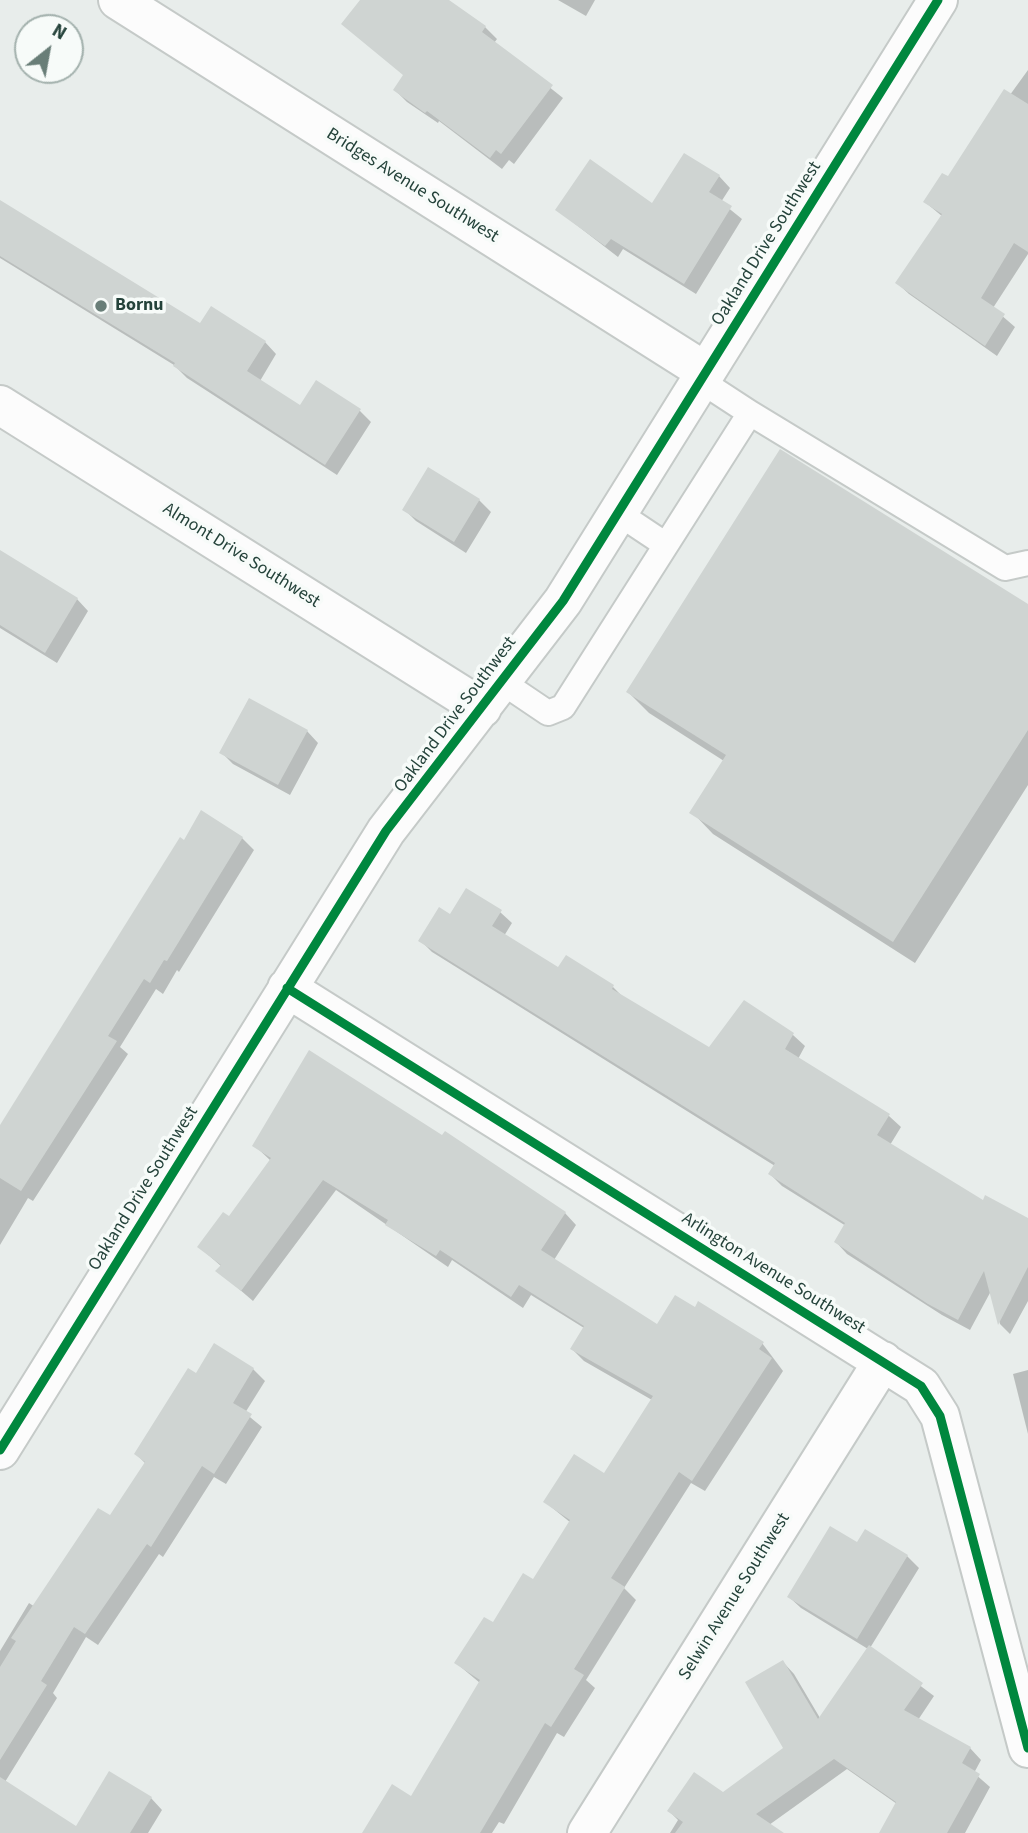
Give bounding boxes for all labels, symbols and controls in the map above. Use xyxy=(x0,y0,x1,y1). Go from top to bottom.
north arrow xyxy=(14,14,84,84)
text: N xyxy=(47,17,71,47)
street label: Bridges Avenue Southwest xyxy=(322,124,502,248)
street label: Oakland Drive Southwest xyxy=(708,158,826,330)
place label: Bornu xyxy=(115,295,164,317)
marker: Bornu xyxy=(93,298,109,314)
street label: Almont Drive Southwest xyxy=(158,499,324,613)
street label: Oakland Drive Southwest xyxy=(390,633,522,797)
street label: Oakland Drive Southwest xyxy=(85,1103,203,1275)
street label: Arlington Avenue Southwest xyxy=(677,1209,869,1339)
street label: Selwin Avenue Southwest xyxy=(675,1509,795,1685)

